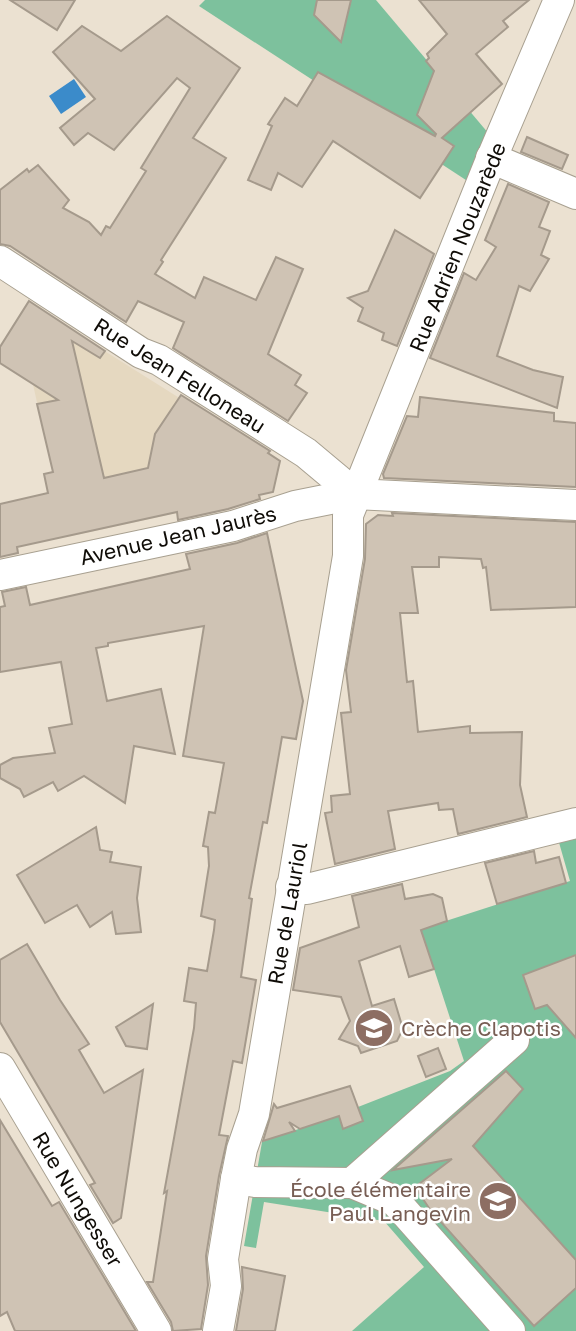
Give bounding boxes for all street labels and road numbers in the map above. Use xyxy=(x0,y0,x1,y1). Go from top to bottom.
street label: Rue Adrien Nouzarède xyxy=(403,138,511,356)
street label: Rue Jean Felloneau xyxy=(89,312,271,438)
street label: Avenue Jean Jaurès xyxy=(77,500,279,570)
street label: Rue de Lauriol xyxy=(262,840,312,986)
street label: Rue Nungesser xyxy=(27,1127,129,1271)

